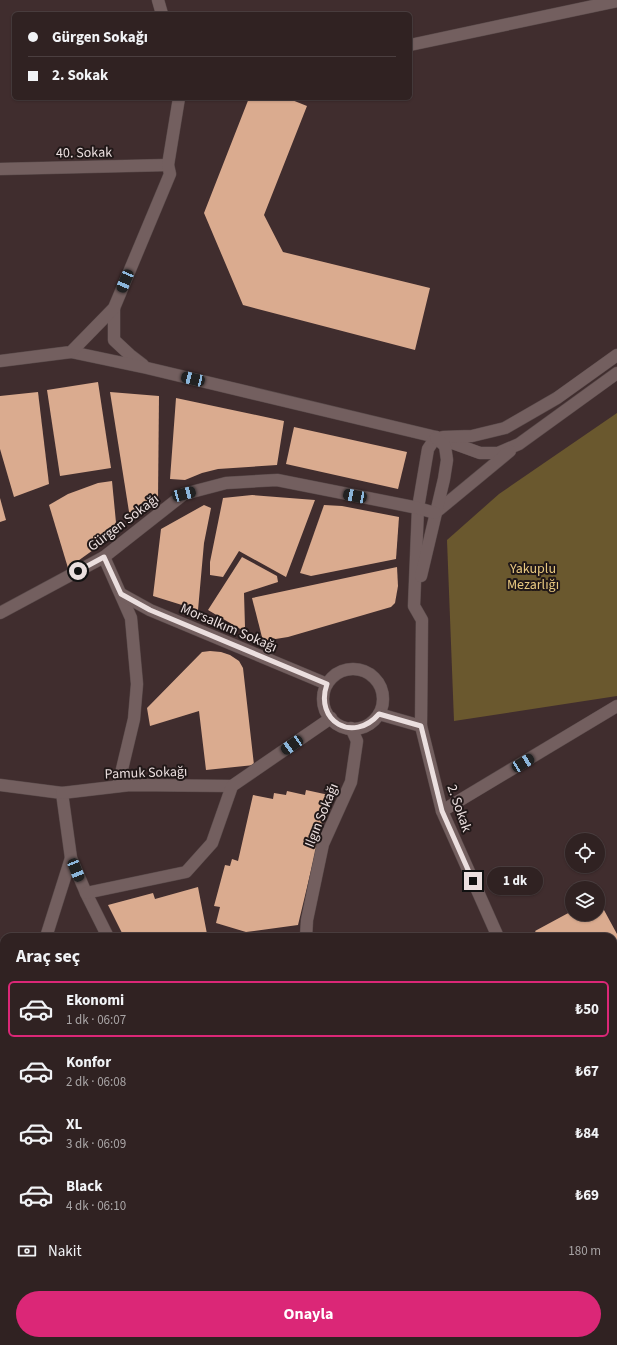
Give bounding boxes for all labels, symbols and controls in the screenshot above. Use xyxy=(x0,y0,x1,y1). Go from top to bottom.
text: Gürgen Sokağı xyxy=(52,27,148,48)
text: 2. Sokak xyxy=(52,65,108,86)
street label: 40. Sokak xyxy=(56,143,112,163)
car xyxy=(115,268,135,294)
car xyxy=(180,370,206,388)
car xyxy=(171,485,197,503)
car xyxy=(342,488,368,504)
street label: Gürgen Sokağı xyxy=(84,489,163,556)
park label: Yakuplu Mezarlığı xyxy=(507,559,559,595)
route start xyxy=(69,562,87,580)
street label: Morsalkım Sokağı xyxy=(177,599,280,657)
car xyxy=(279,733,305,757)
car xyxy=(510,752,536,774)
street label: Pamuk Sokağı xyxy=(104,762,188,784)
street label: Ilgın Sokağı xyxy=(300,780,344,850)
street label: 2. Sokak xyxy=(442,782,477,835)
map controls xyxy=(565,833,605,921)
button: locate xyxy=(565,833,605,873)
car xyxy=(66,857,86,883)
callout: 1 dk xyxy=(487,867,543,895)
route end xyxy=(464,872,482,890)
text: 1 dk xyxy=(503,872,527,890)
button: layers xyxy=(565,881,605,921)
text: Araç seç xyxy=(16,944,80,969)
text: Ekonomi xyxy=(66,990,124,1011)
icon: car xyxy=(18,991,54,1027)
text: ₺50 xyxy=(575,999,599,1020)
text: 1 dk · 06:07 xyxy=(66,1011,126,1029)
text: Konfor xyxy=(66,1052,111,1073)
icon: car xyxy=(18,1053,54,1089)
text: ₺67 xyxy=(575,1061,599,1082)
text: 2 dk · 06:08 xyxy=(66,1073,126,1091)
text: XL xyxy=(66,1114,82,1135)
icon: car xyxy=(18,1115,54,1151)
text: ₺84 xyxy=(575,1123,599,1144)
text: 3 dk · 06:09 xyxy=(66,1135,126,1153)
text: Black xyxy=(66,1176,103,1197)
icon: car xyxy=(18,1177,54,1213)
text: ₺69 xyxy=(575,1185,599,1206)
text: 4 dk · 06:10 xyxy=(66,1197,126,1215)
icon: cash xyxy=(16,1240,38,1262)
text: Nakit xyxy=(48,1241,81,1262)
text: 180 m xyxy=(568,1242,601,1260)
button: Onayla xyxy=(16,1291,601,1337)

